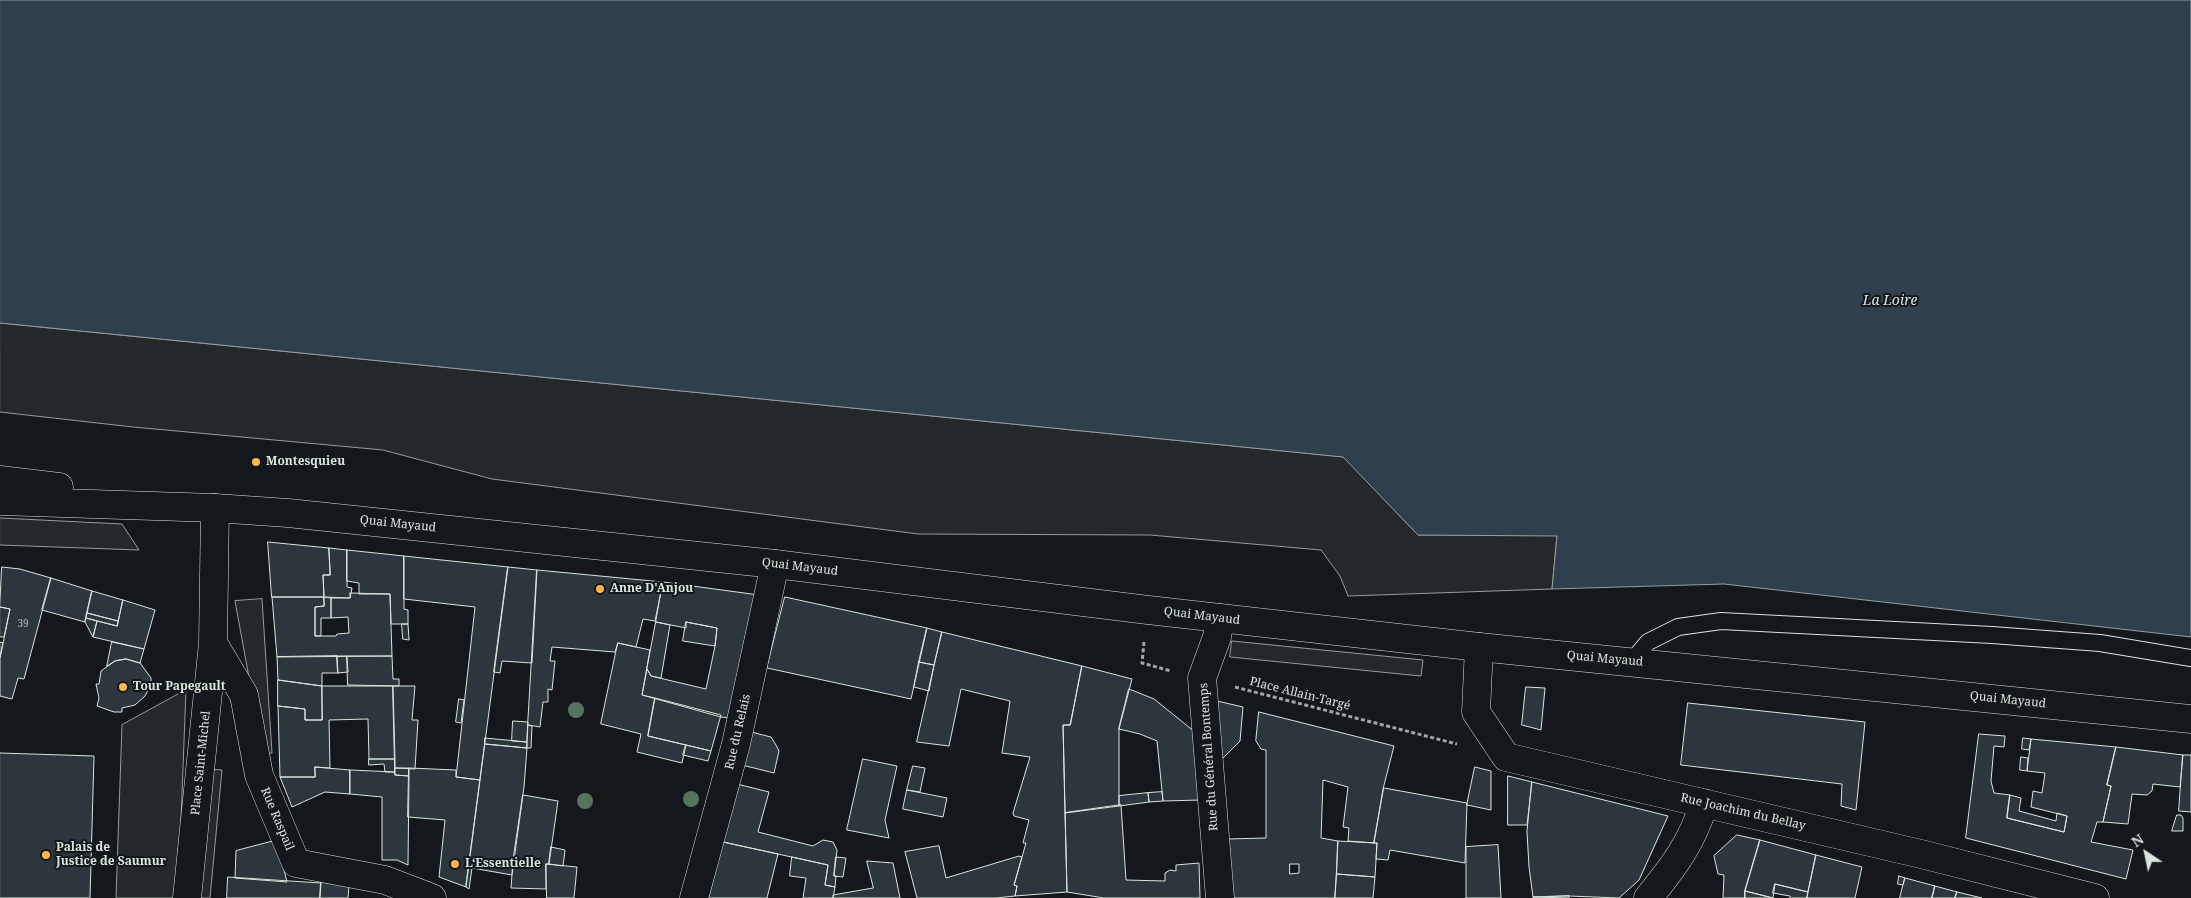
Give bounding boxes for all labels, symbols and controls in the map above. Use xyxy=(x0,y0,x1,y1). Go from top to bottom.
water label: La Loire xyxy=(1863,293,1917,309)
place label: Montesquieu xyxy=(266,455,345,469)
marker: Montesquieu xyxy=(250,456,262,468)
street label: Quai Mayaud xyxy=(359,513,437,535)
street label: Quai Mayaud xyxy=(761,555,839,579)
place label: Anne D'Anjou xyxy=(610,582,693,596)
marker: Anne D'Anjou xyxy=(594,583,606,595)
street label: Quai Mayaud xyxy=(1163,604,1241,628)
house number: 39 xyxy=(17,618,29,630)
street label: Quai Mayaud xyxy=(1566,648,1644,670)
street label: Place Allain-Targé xyxy=(1248,675,1352,713)
place label: Tour Papegault xyxy=(133,680,226,694)
marker: Tour Papegault xyxy=(117,681,129,693)
street label: Rue du Général Bontemps xyxy=(1197,682,1221,832)
street label: Quai Mayaud xyxy=(1969,689,2047,711)
street label: Rue du Relais xyxy=(722,693,754,771)
street label: Place Saint-Michel xyxy=(188,710,214,816)
street label: Rue Raspail xyxy=(257,785,297,853)
street label: Rue Joachim du Bellay xyxy=(1679,791,1807,833)
north arrow xyxy=(2121,828,2171,878)
text: N xyxy=(2127,829,2147,851)
place label: Palais de Justice de Saumur xyxy=(56,841,166,869)
marker: Palais de Justice de Saumur xyxy=(40,849,52,861)
place label: L‘Essentielle xyxy=(465,857,541,871)
marker: L‘Essentielle xyxy=(449,858,461,870)

